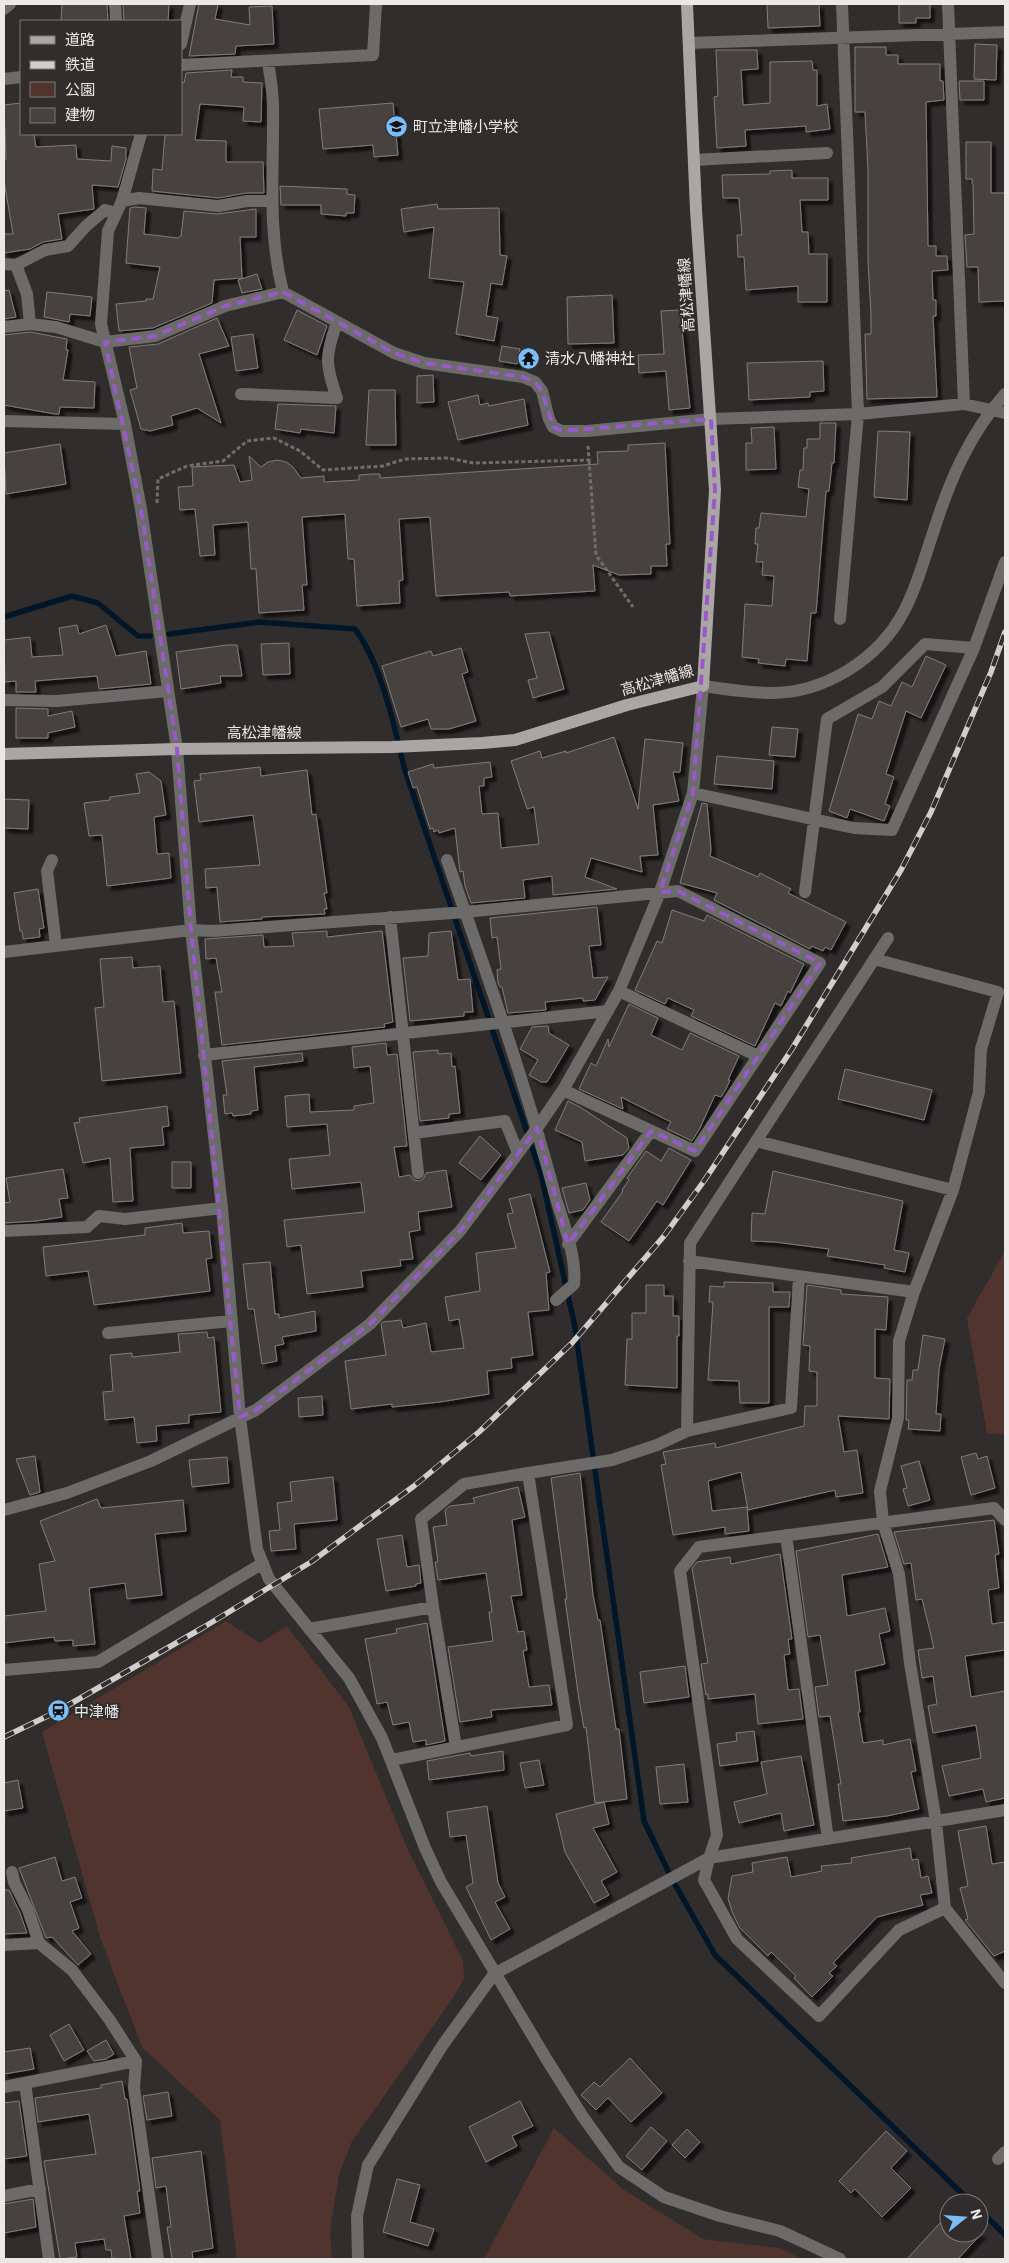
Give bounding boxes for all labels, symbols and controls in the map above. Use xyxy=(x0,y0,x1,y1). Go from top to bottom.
legend xyxy=(20,20,182,135)
text: 道路 xyxy=(65,30,95,49)
text: 鉄道 xyxy=(65,55,95,74)
text: 公園 xyxy=(65,80,95,99)
text: 建物 xyxy=(65,105,95,124)
school or university icon: 町立津幡小学校 xyxy=(385,114,409,138)
place label: 町立津幡小学校 xyxy=(413,117,518,136)
street label: 高松津幡線 xyxy=(674,257,698,333)
temple icon: 清水八幡神社 xyxy=(517,346,541,370)
place label: 清水八幡神社 xyxy=(545,349,635,368)
street label: 高松津幡線 xyxy=(618,661,696,699)
street label: 高松津幡線 xyxy=(226,723,302,742)
station icon: 中津幡 xyxy=(46,1699,70,1723)
place label: 中津幡 xyxy=(74,1702,119,1721)
north arrow xyxy=(939,2193,989,2243)
text: N xyxy=(966,2207,987,2222)

